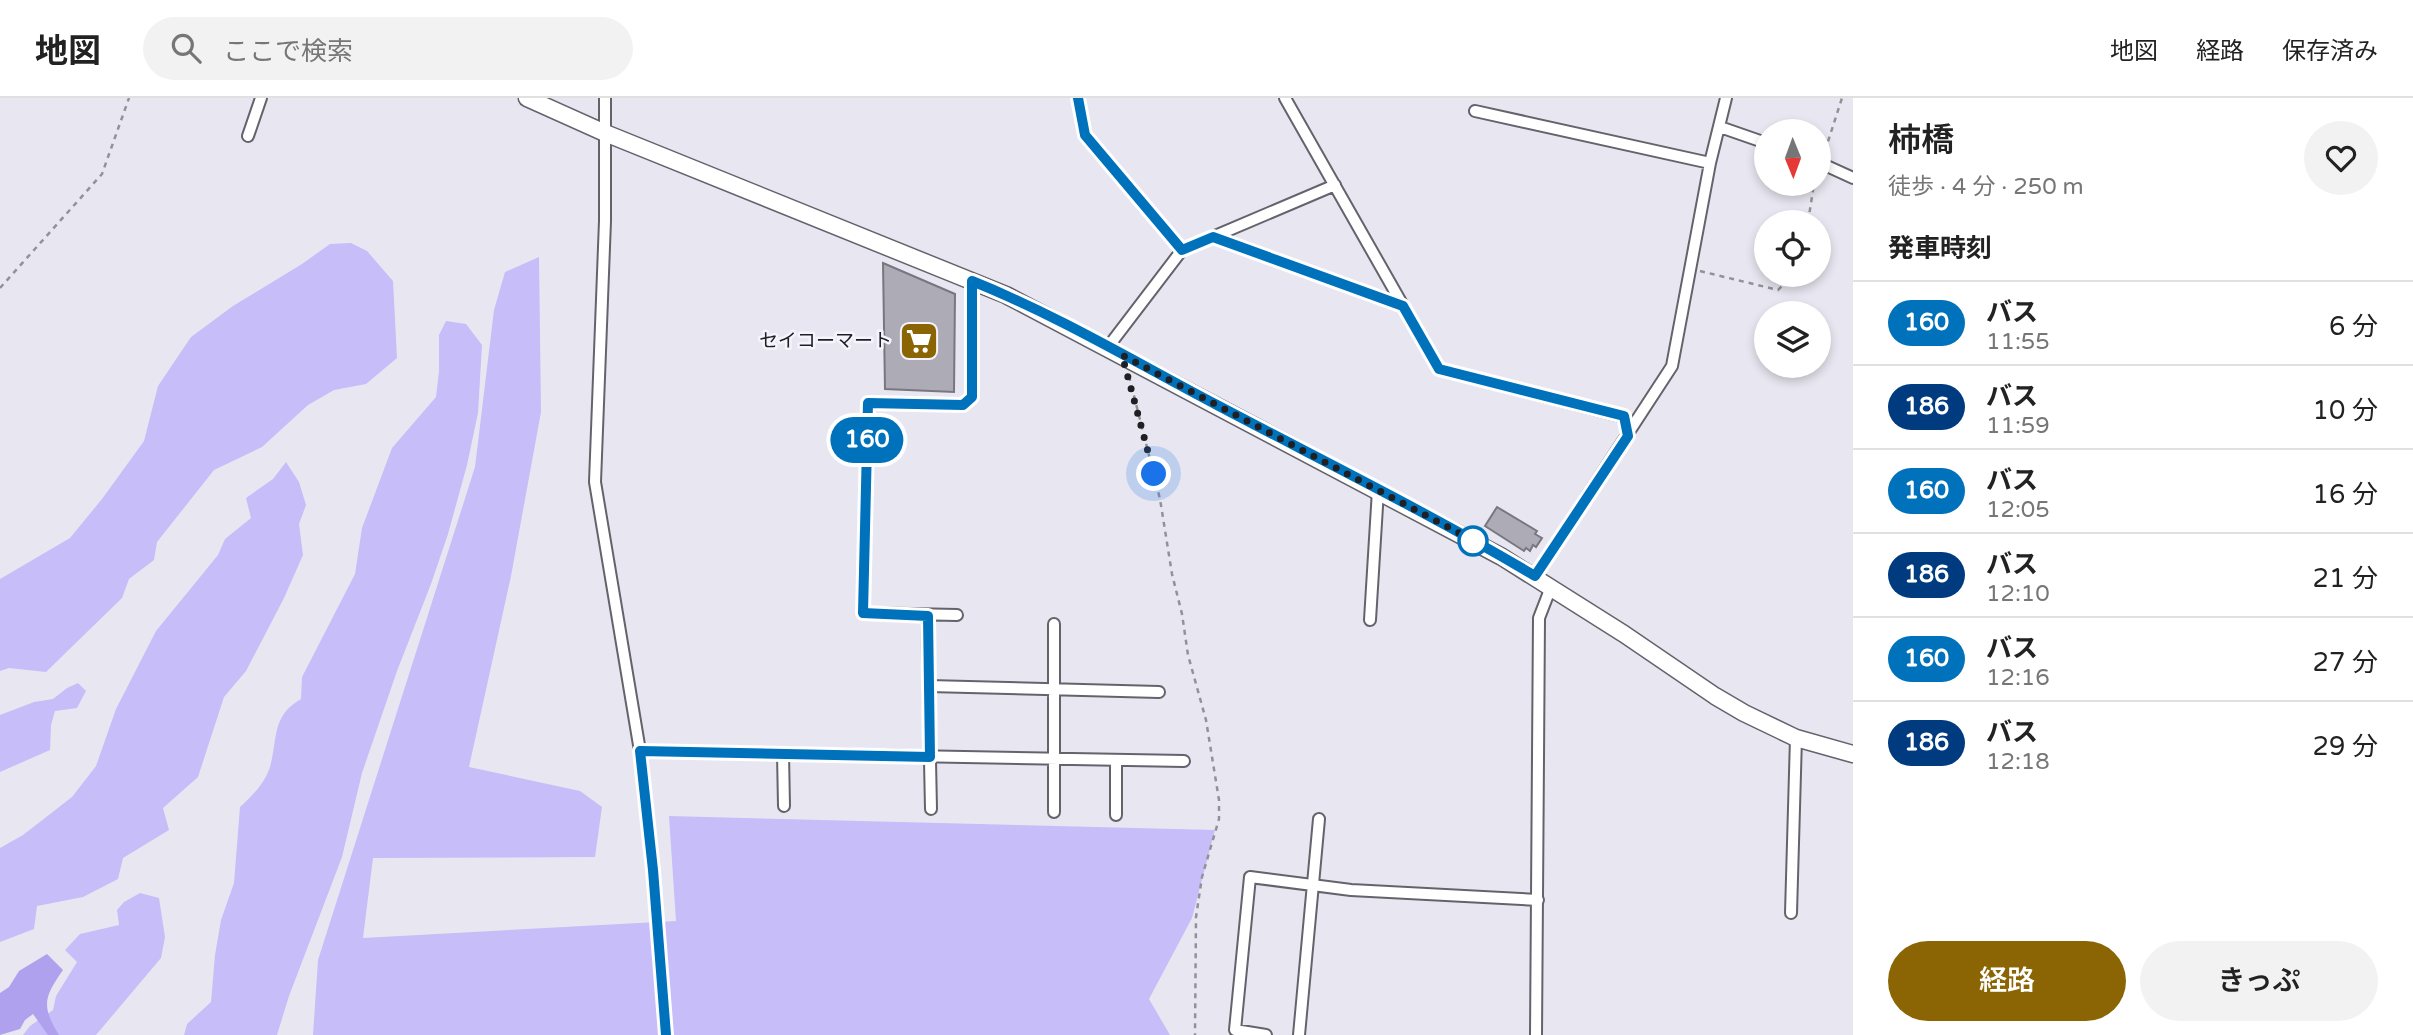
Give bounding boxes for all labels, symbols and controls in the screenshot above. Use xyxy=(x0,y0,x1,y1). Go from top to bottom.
search box xyxy=(143,17,633,80)
icon: search xyxy=(167,29,205,67)
text: 地図 xyxy=(35,32,101,71)
text: ここで検索 xyxy=(223,36,353,67)
text: 地図 xyxy=(2110,37,2158,66)
text: 経路 xyxy=(2196,37,2244,66)
text: 保存済み xyxy=(2282,37,2378,66)
north arrow xyxy=(1754,119,1830,196)
map controls xyxy=(1754,119,1831,378)
text: 柿橋 xyxy=(1888,121,1954,160)
button: heart xyxy=(2304,121,2378,195)
text: 徒歩 · 4 分 · 250 m xyxy=(1888,173,2084,201)
button: locate xyxy=(1754,210,1831,287)
text: 発車時刻 xyxy=(1888,233,1992,264)
text: バス xyxy=(1986,297,2038,328)
button: layers xyxy=(1754,301,1831,378)
text: 160 xyxy=(1904,308,1949,337)
text: 6 分 xyxy=(2329,311,2378,342)
supermarket icon: セイコーマート xyxy=(898,320,940,362)
text: 11:55 xyxy=(1986,328,2050,356)
place label: セイコーマート xyxy=(759,330,892,352)
text: バス xyxy=(1986,381,2038,412)
text: 186 xyxy=(1904,392,1949,421)
text: 10 分 xyxy=(2313,395,2378,426)
text: 11:59 xyxy=(1986,412,2050,440)
line badge: 160 xyxy=(827,417,907,463)
text: 160 xyxy=(844,425,890,454)
your location xyxy=(1136,456,1171,491)
text: バス xyxy=(1986,465,2038,496)
text: 160 xyxy=(1904,476,1949,505)
text: 16 分 xyxy=(2313,479,2378,510)
text: 12:05 xyxy=(1986,496,2050,524)
unlabelled marker xyxy=(1458,526,1488,556)
text: バス xyxy=(1986,549,2038,580)
text: 186 xyxy=(1904,560,1949,589)
text: 21 分 xyxy=(2313,563,2378,594)
text: 12:10 xyxy=(1986,580,2050,608)
text: バス xyxy=(1986,633,2038,664)
text: 160 xyxy=(1904,644,1949,673)
text: 27 分 xyxy=(2313,647,2378,678)
text: 12:16 xyxy=(1986,664,2050,692)
text: バス xyxy=(1986,717,2038,748)
text: 186 xyxy=(1904,728,1949,757)
text: 29 分 xyxy=(2313,731,2378,762)
text: 12:18 xyxy=(1986,748,2050,776)
button: 経路 xyxy=(1888,941,2126,1021)
button: きっぷ xyxy=(2140,941,2378,1021)

